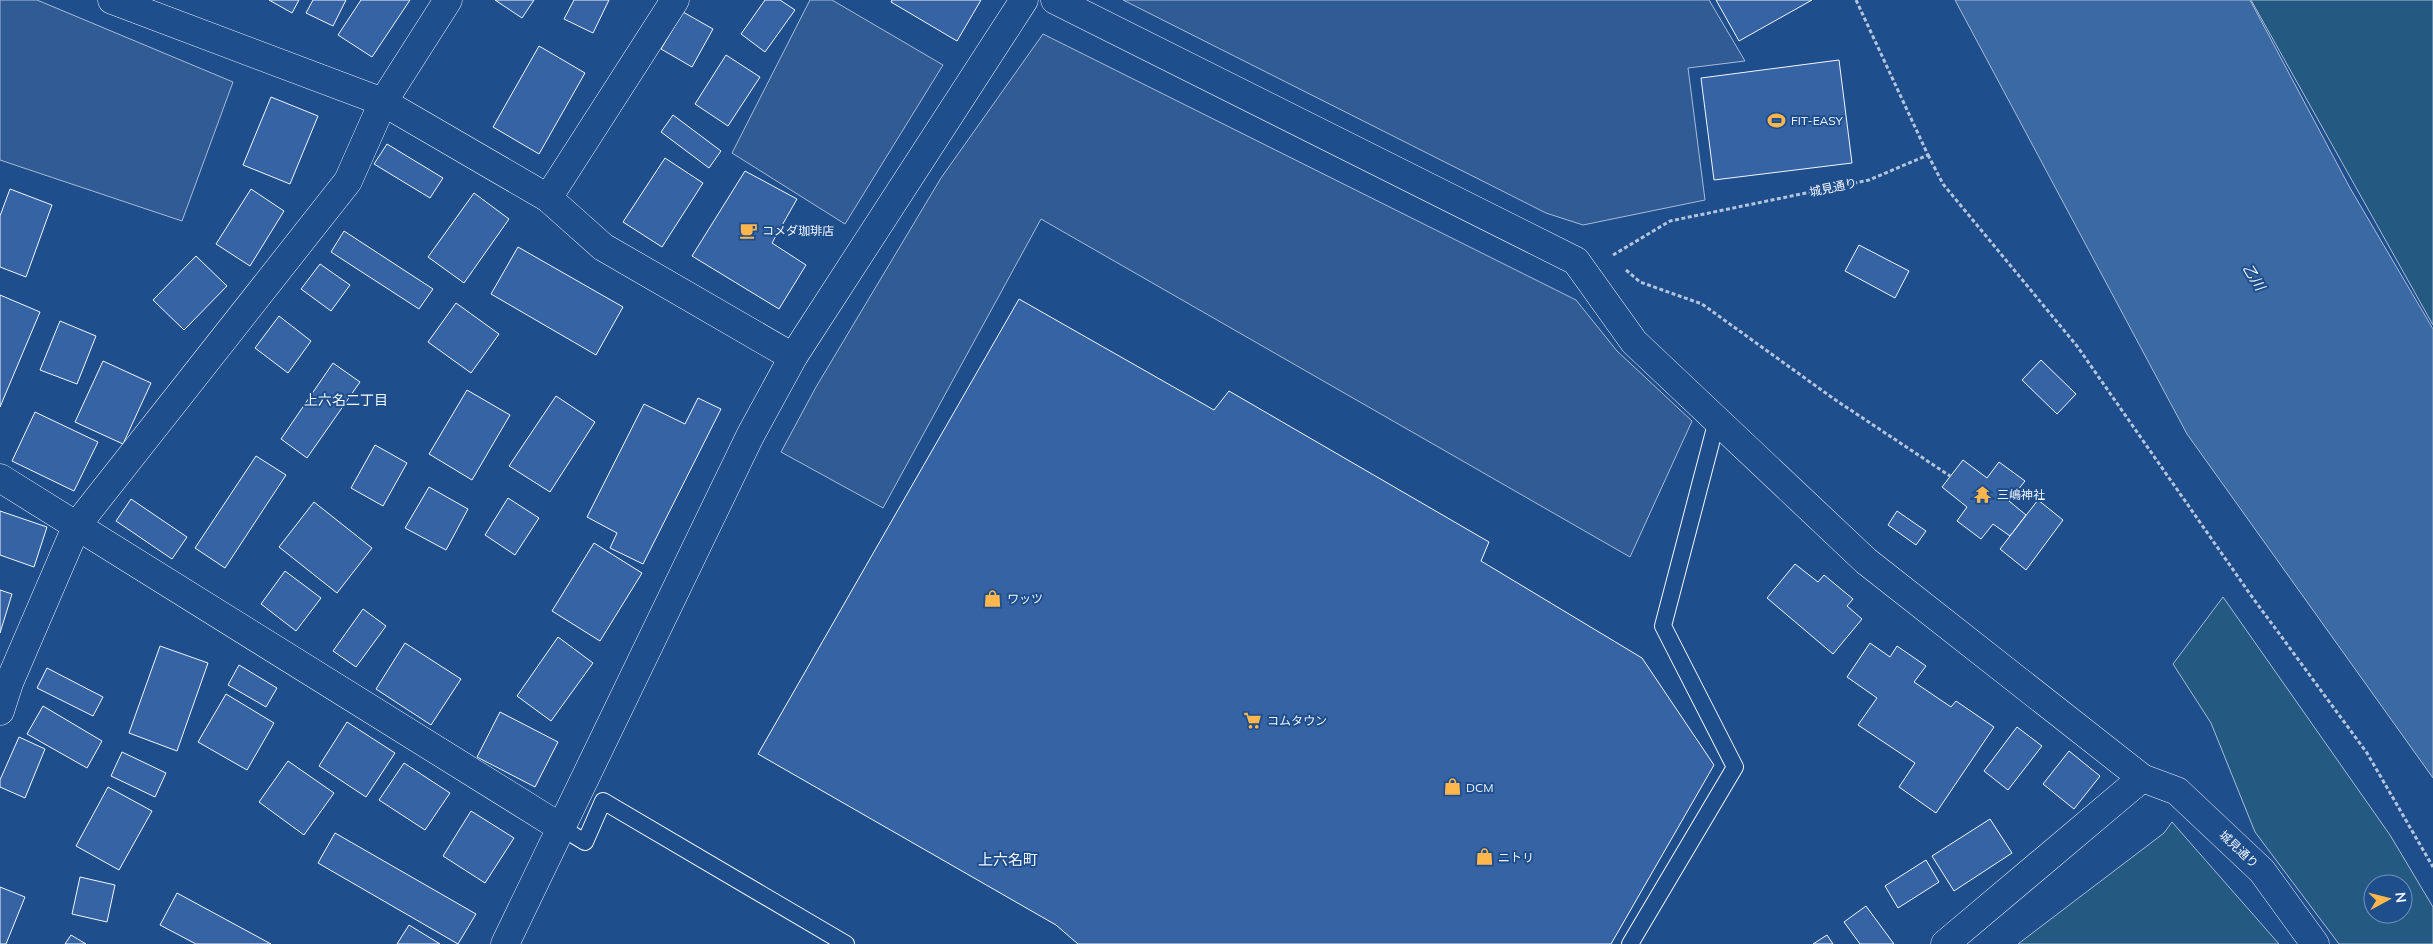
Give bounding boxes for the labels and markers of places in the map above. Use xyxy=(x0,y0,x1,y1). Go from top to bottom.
sports icon: FIT-EASY xyxy=(1767,110,1787,130)
place label: FIT-EASY xyxy=(1791,113,1844,128)
cafe icon: コメダ珈琲店 xyxy=(738,220,758,240)
place label: コメダ珈琲店 xyxy=(762,223,834,238)
temple icon: 三嶋神社 xyxy=(1973,484,1993,504)
place label: 三嶋神社 xyxy=(1997,487,2045,502)
shop icon: ワッツ xyxy=(983,588,1003,608)
place label: ワッツ xyxy=(1007,591,1043,606)
supermarket icon: コムタウン xyxy=(1243,710,1263,730)
place label: コムタウン xyxy=(1267,713,1327,728)
shop icon: DCM xyxy=(1442,777,1462,797)
place label: DCM xyxy=(1466,780,1493,795)
shop icon: ニトリ xyxy=(1474,847,1494,867)
place label: ニトリ xyxy=(1498,850,1534,865)

